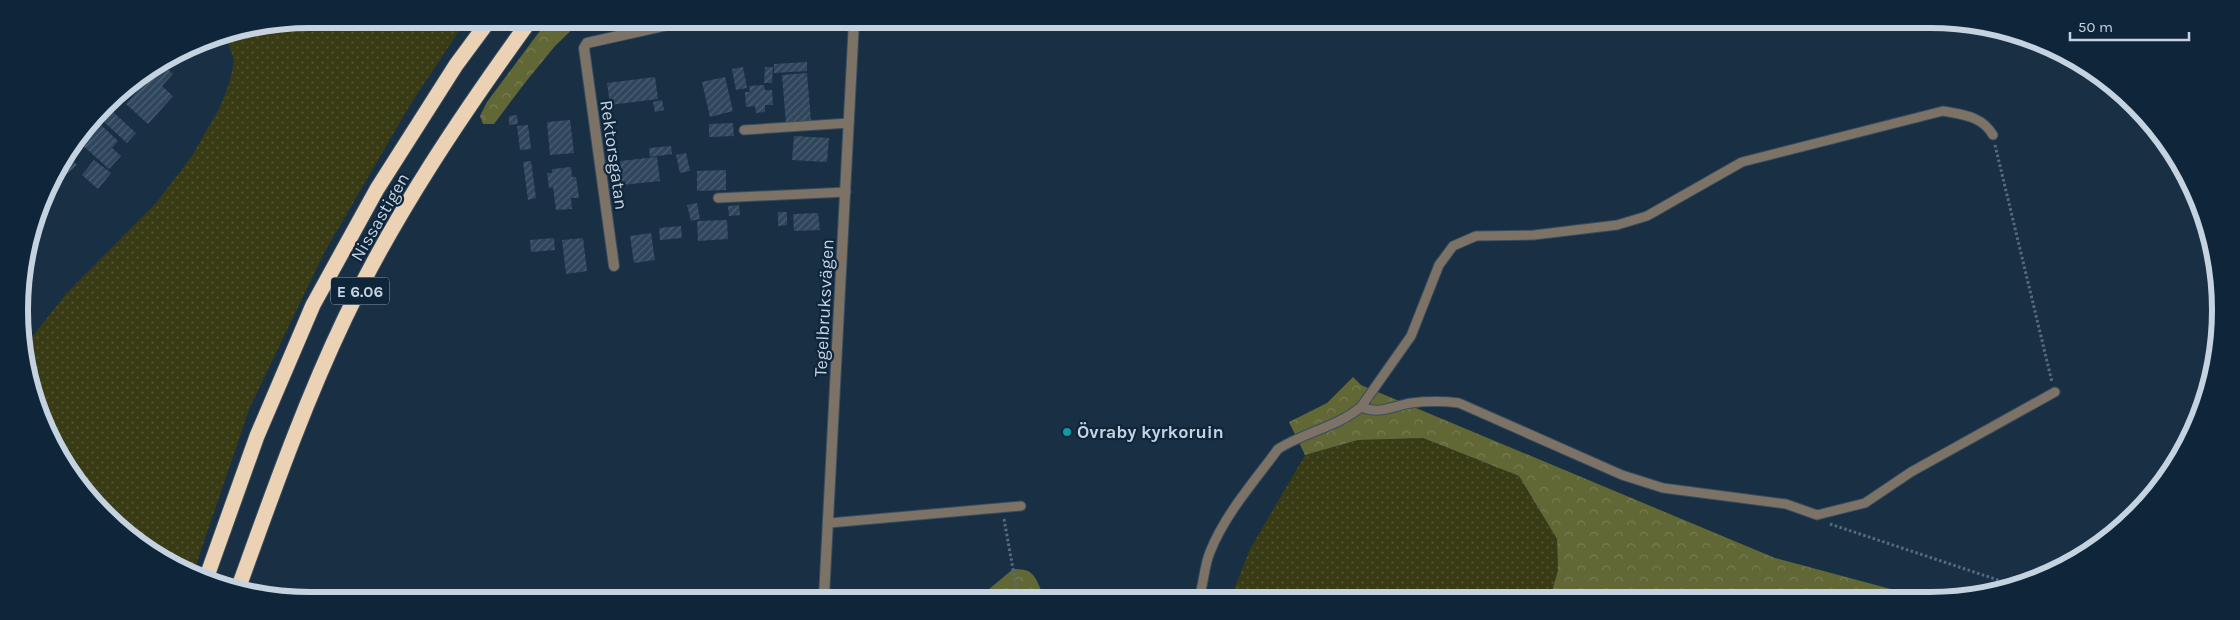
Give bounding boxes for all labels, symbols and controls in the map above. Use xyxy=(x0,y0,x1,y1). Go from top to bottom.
scale bar xyxy=(2070,10,2189,42)
text: 50 m xyxy=(2078,18,2113,36)
street label: Rektorsgatan xyxy=(595,99,633,211)
street label: Nissastigen xyxy=(346,169,414,265)
street label: Tegelbruksvägen xyxy=(809,238,839,378)
road number: E 6.06 xyxy=(331,278,389,304)
place label: Övraby kyrkoruin xyxy=(1077,421,1224,443)
marker: Övraby kyrkoruin xyxy=(1061,426,1073,438)

